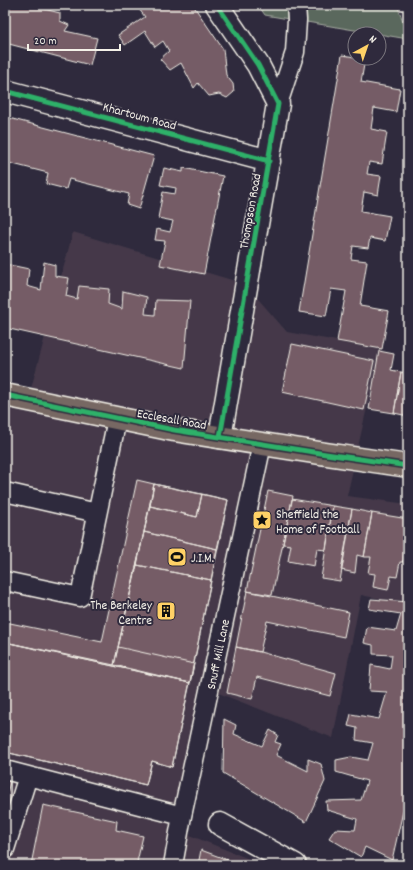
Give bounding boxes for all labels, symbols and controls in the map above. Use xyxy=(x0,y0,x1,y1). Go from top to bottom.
scale bar xyxy=(28,26,120,52)
north arrow xyxy=(347,26,387,66)
text: N xyxy=(365,32,380,48)
text: 20 m xyxy=(34,33,57,50)
street label: Khartoum Road xyxy=(101,98,178,136)
street label: Thompson Road xyxy=(235,172,267,251)
street label: Ecclesall Road xyxy=(135,405,208,436)
place label: Sheffield the Home of Football xyxy=(276,506,360,540)
place icon: Sheffield the Home of Football xyxy=(251,509,273,531)
sports icon: J.I.M. xyxy=(166,546,188,568)
place label: J.I.M. xyxy=(191,550,214,569)
place label: The Berkeley Centre xyxy=(90,597,153,631)
building icon: The Berkeley Centre xyxy=(155,600,177,622)
street label: Snuff Mill Lane xyxy=(203,617,236,691)

